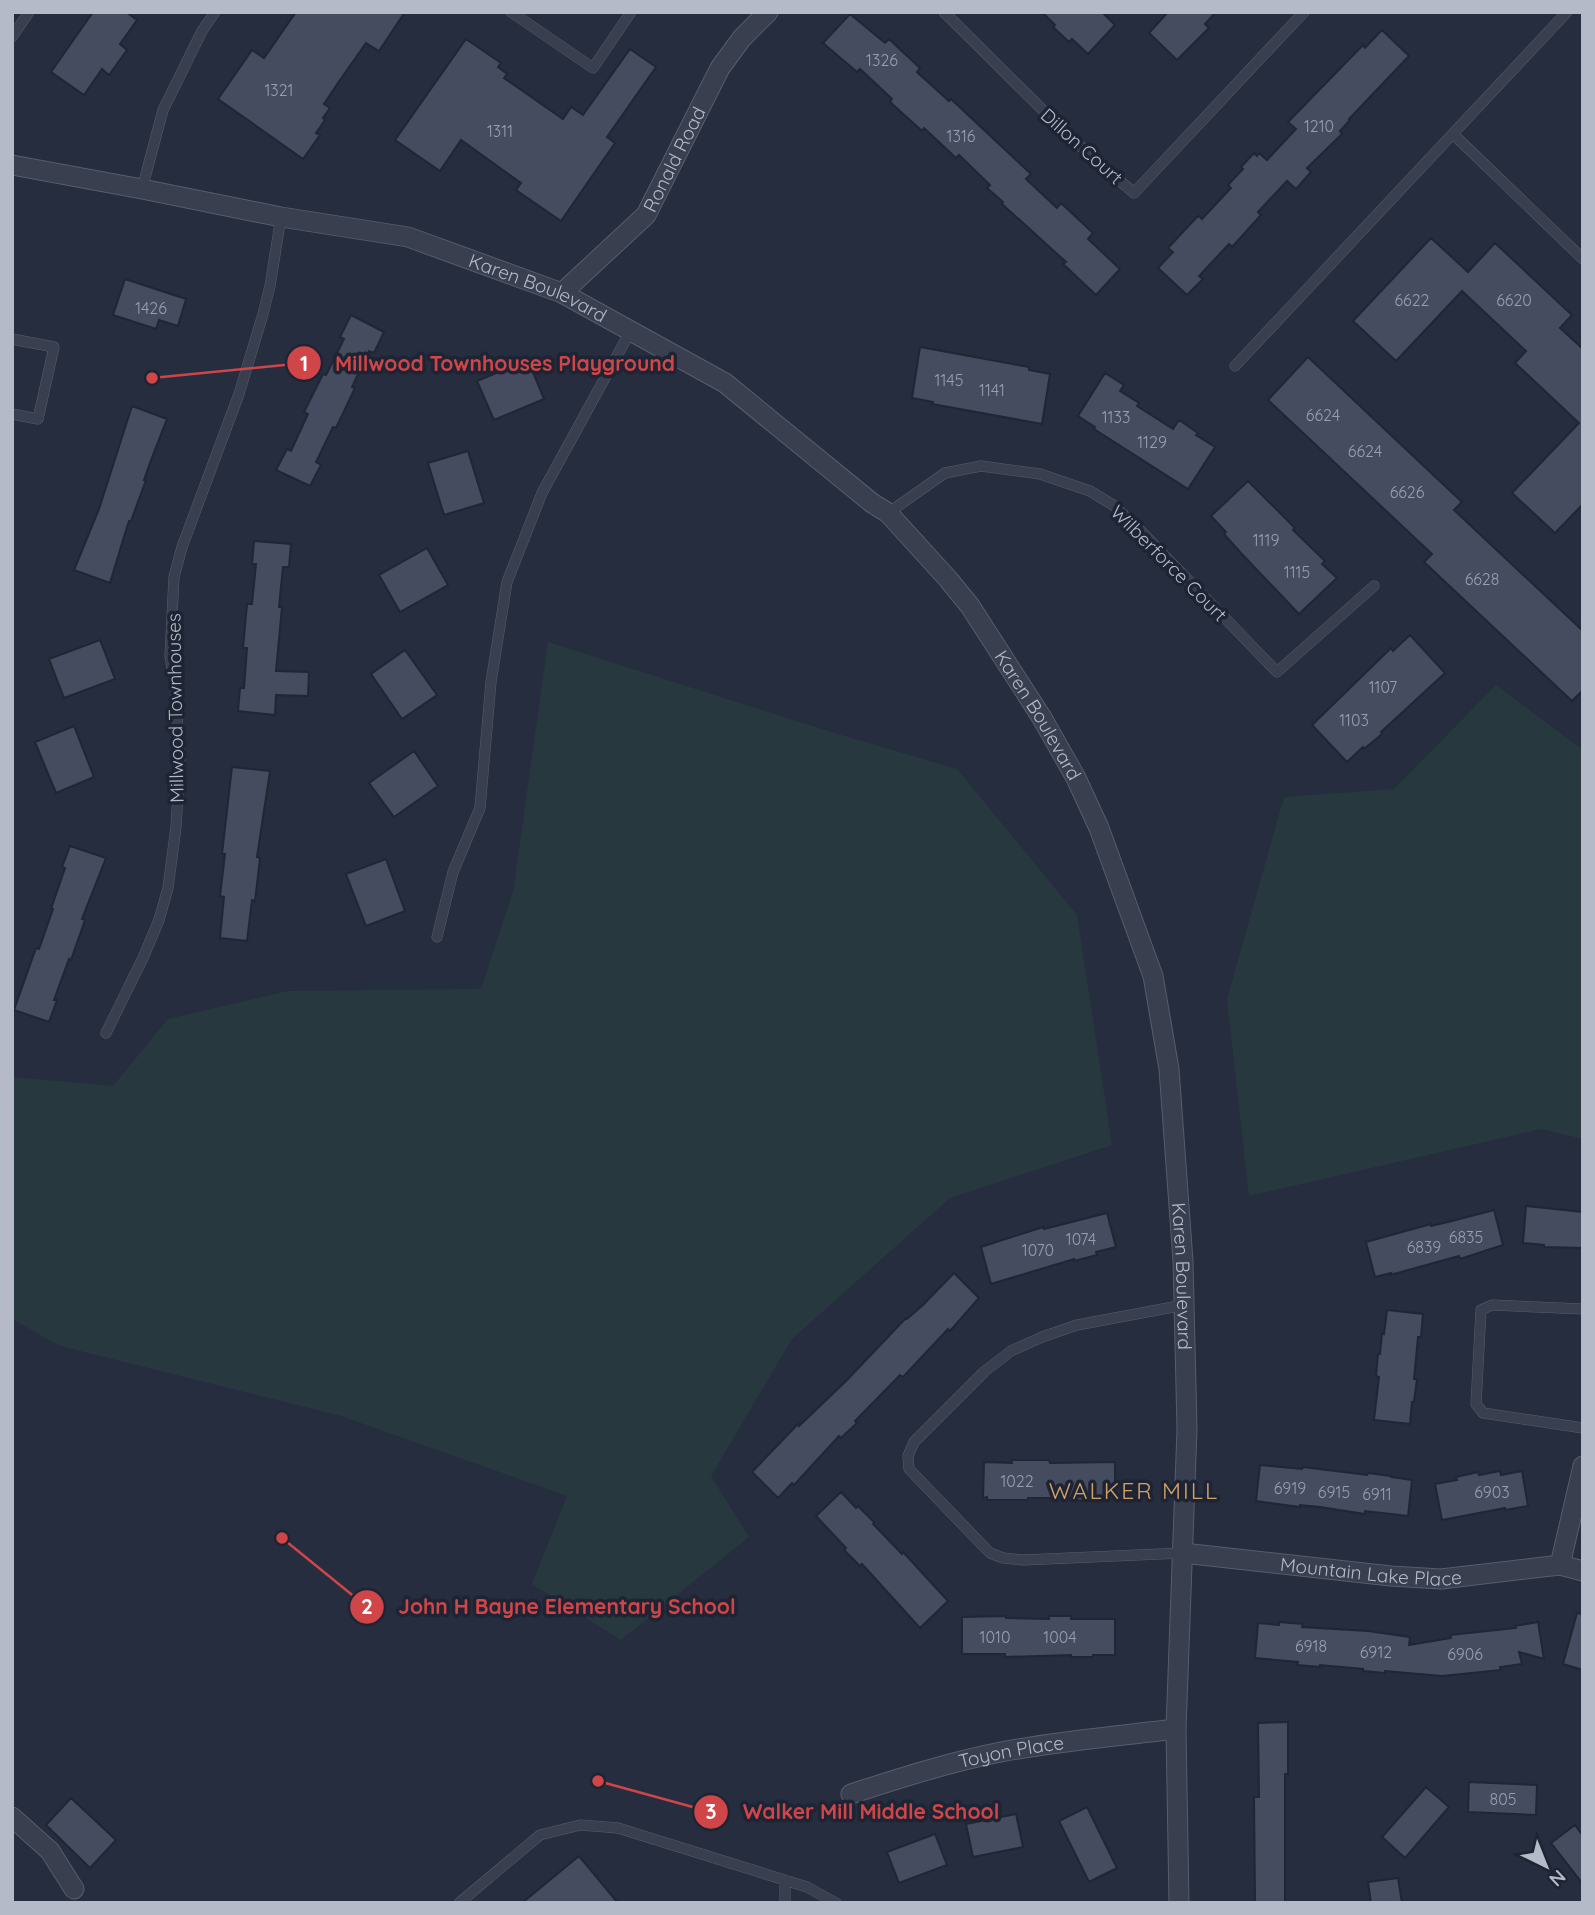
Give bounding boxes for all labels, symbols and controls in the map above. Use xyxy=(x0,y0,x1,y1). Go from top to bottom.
house number: 1326 xyxy=(866,50,898,70)
house number: 1321 xyxy=(264,80,294,100)
street label: Ronald Road xyxy=(638,103,711,216)
street label: Dillon Court xyxy=(1036,103,1128,189)
house number: 1210 xyxy=(1304,116,1334,136)
house number: 1311 xyxy=(487,121,513,141)
house number: 1316 xyxy=(947,126,976,146)
street label: Karen Boulevard xyxy=(466,248,611,327)
house number: 6622 xyxy=(1395,290,1430,310)
house number: 6620 xyxy=(1496,290,1532,310)
house number: 1426 xyxy=(135,298,167,318)
callout: Millwood Townhouses Playground xyxy=(286,342,689,384)
text: 1 xyxy=(300,350,308,376)
text: Millwood Townhouses Playground xyxy=(335,350,675,376)
house number: 1145 xyxy=(935,370,963,390)
house number: 1141 xyxy=(979,380,1005,400)
house number: 6624 xyxy=(1306,405,1340,425)
house number: 1133 xyxy=(1102,407,1130,427)
house number: 1129 xyxy=(1137,432,1167,452)
house number: 6624 xyxy=(1348,441,1382,461)
house number: 6626 xyxy=(1390,482,1425,502)
street label: Wilberforce Court xyxy=(1106,500,1232,626)
house number: 1119 xyxy=(1253,530,1279,550)
house number: 1115 xyxy=(1284,562,1310,582)
house number: 6628 xyxy=(1465,569,1499,589)
street label: Millwood Townhouses xyxy=(161,613,189,803)
street label: Karen Boulevard xyxy=(990,646,1087,784)
house number: 1107 xyxy=(1369,677,1397,697)
house number: 1103 xyxy=(1339,710,1369,730)
street label: Karen Boulevard xyxy=(1167,1202,1197,1350)
house number: 6835 xyxy=(1449,1227,1483,1247)
house number: 1074 xyxy=(1066,1229,1096,1249)
house number: 6839 xyxy=(1407,1237,1441,1257)
house number: 1070 xyxy=(1022,1240,1054,1260)
house number: 1022 xyxy=(1000,1471,1034,1491)
district label: WALKER MILL xyxy=(1049,1476,1219,1505)
house number: 6919 xyxy=(1274,1478,1306,1498)
house number: 6915 xyxy=(1318,1482,1350,1502)
house number: 6903 xyxy=(1474,1482,1510,1502)
house number: 6911 xyxy=(1362,1484,1392,1504)
street label: Mountain Lake Place xyxy=(1279,1552,1463,1591)
callout: John H Bayne Elementary School xyxy=(349,1586,750,1628)
text: 2 xyxy=(361,1593,373,1619)
text: John H Bayne Elementary School xyxy=(398,1593,736,1619)
house number: 1010 xyxy=(980,1627,1010,1647)
house number: 1004 xyxy=(1043,1627,1077,1647)
house number: 6918 xyxy=(1295,1636,1327,1656)
house number: 6912 xyxy=(1360,1642,1392,1662)
house number: 6906 xyxy=(1447,1644,1483,1664)
street label: Toyon Place xyxy=(956,1730,1065,1773)
house number: 805 xyxy=(1490,1789,1516,1809)
callout: Walker Mill Middle School xyxy=(694,1791,1013,1833)
text: 3 xyxy=(705,1798,717,1824)
text: Walker Mill Middle School xyxy=(743,1798,999,1824)
north arrow xyxy=(1511,1831,1581,1901)
text: N xyxy=(1544,1865,1571,1892)

